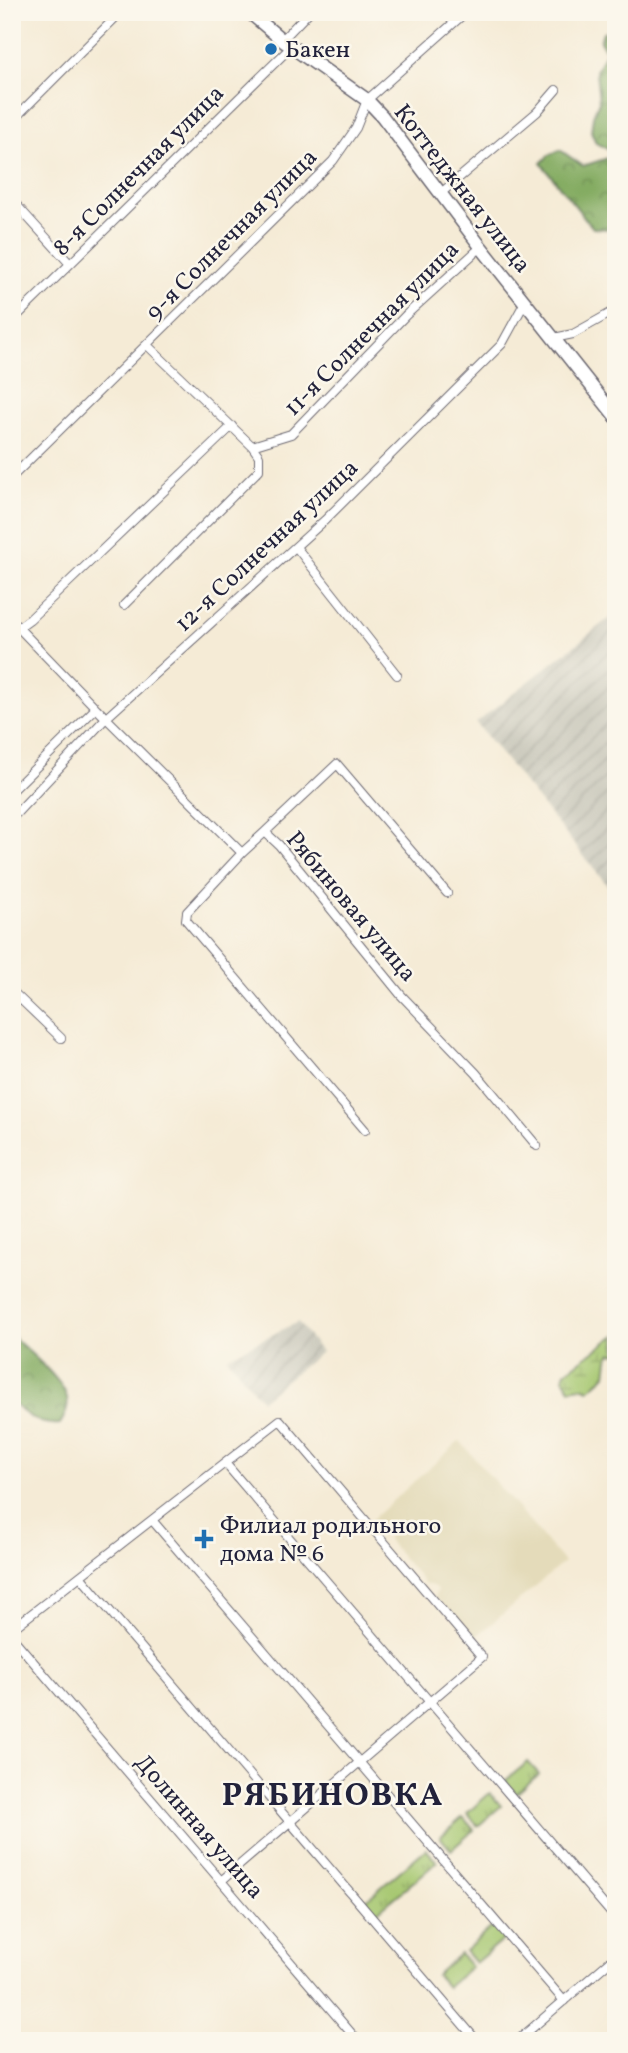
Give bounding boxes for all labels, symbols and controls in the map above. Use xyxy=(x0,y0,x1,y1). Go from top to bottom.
place label: Бакен xyxy=(285,34,350,68)
marker: Бакен xyxy=(263,41,279,57)
street label: 8-я Солнечная улица xyxy=(46,78,233,265)
street label: Коттеджная улица xyxy=(385,98,538,281)
street label: 9-я Солнечная улица xyxy=(139,142,326,329)
street label: 11-я Солнечная улица xyxy=(277,234,468,425)
street label: 12-я Солнечная улица xyxy=(168,452,367,641)
street label: Рябиновая улица xyxy=(277,825,424,990)
place label: Филиал родильного дома № 6 xyxy=(220,1510,441,1572)
marker: Филиал родильного дома № 6 xyxy=(194,1529,214,1549)
street label: Долинная улица xyxy=(126,1747,271,1907)
district label: РЯБИНОВКА xyxy=(222,1775,444,1819)

